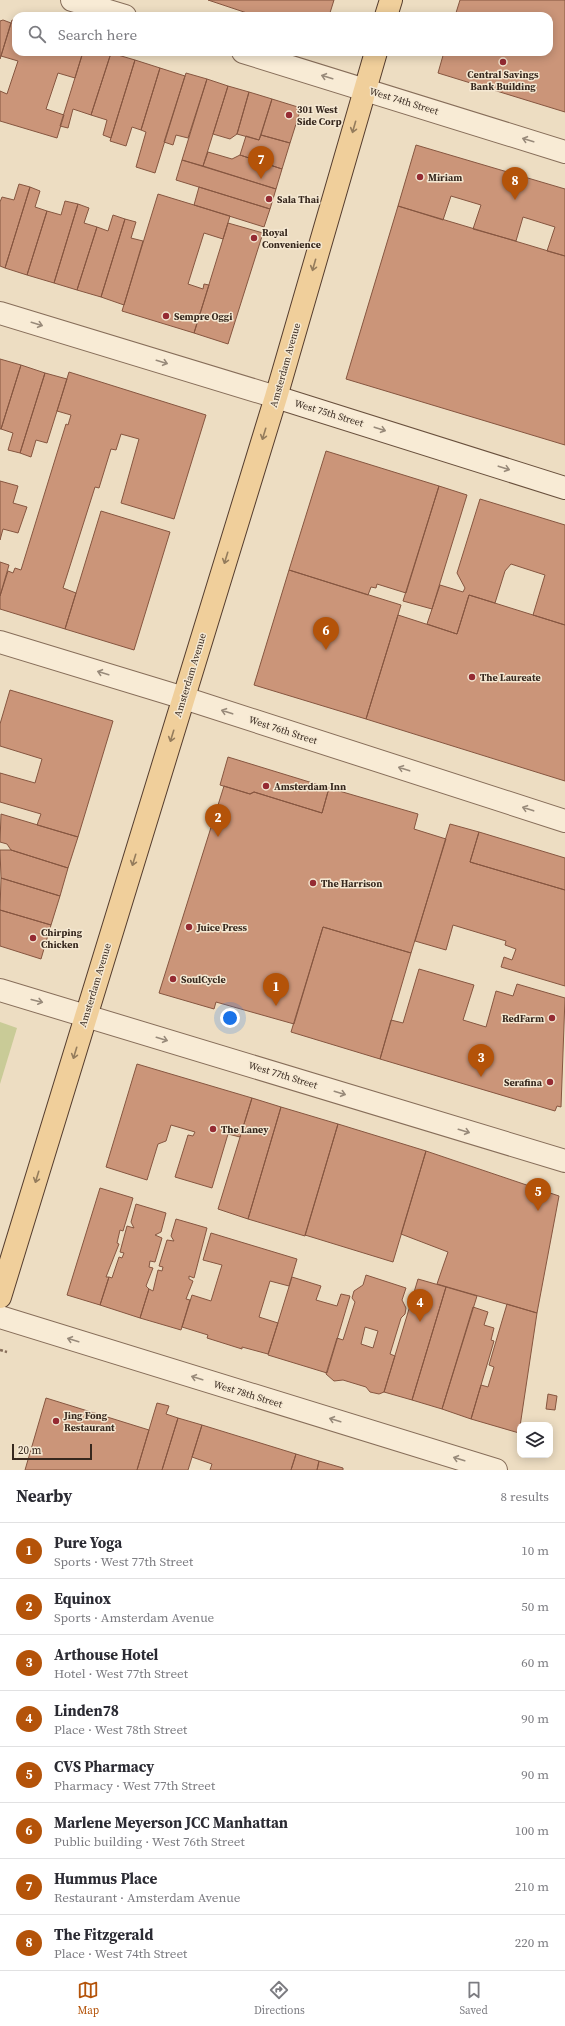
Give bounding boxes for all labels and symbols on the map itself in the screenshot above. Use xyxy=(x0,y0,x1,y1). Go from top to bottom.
marker: Central Savings Bank Building xyxy=(498,57,508,67)
place label: Central Savings Bank Building xyxy=(467,68,539,93)
one-way arrow xyxy=(321,73,334,80)
street label: West 74th Street xyxy=(368,84,441,118)
place label: 301 West Side Corp xyxy=(297,103,342,128)
marker: 301 West Side Corp xyxy=(284,110,294,120)
one-way arrow xyxy=(350,120,357,133)
one-way arrow xyxy=(521,136,534,143)
pin: 7 xyxy=(248,146,274,179)
pin: 8 xyxy=(502,167,528,200)
place label: Miriam xyxy=(428,171,462,184)
marker: Miriam xyxy=(415,172,425,182)
place label: Sala Thai xyxy=(277,193,319,206)
marker: Sala Thai xyxy=(264,194,274,204)
place label: Royal Convenience xyxy=(262,226,321,251)
marker: Royal Convenience xyxy=(249,233,259,243)
one-way arrow xyxy=(310,258,317,271)
place label: Sempre Oggi xyxy=(174,310,232,323)
marker: Sempre Oggi xyxy=(161,311,171,321)
one-way arrow xyxy=(31,321,44,328)
street label: Amsterdam Avenue xyxy=(267,321,303,409)
one-way arrow xyxy=(155,359,168,366)
street label: West 75th Street xyxy=(293,396,366,430)
one-way arrow xyxy=(373,426,386,433)
one-way arrow xyxy=(260,427,267,440)
one-way arrow xyxy=(497,465,510,472)
one-way arrow xyxy=(222,552,229,565)
pin: 6 xyxy=(313,617,339,650)
street label: Amsterdam Avenue xyxy=(171,631,209,719)
one-way arrow xyxy=(97,669,110,676)
place label: The Laureate xyxy=(480,671,541,684)
marker: The Laureate xyxy=(467,672,477,682)
one-way arrow xyxy=(221,708,234,715)
street label: West 76th Street xyxy=(247,713,320,747)
one-way arrow xyxy=(168,729,175,742)
one-way arrow xyxy=(398,765,411,772)
place label: Amsterdam Inn xyxy=(274,780,346,793)
marker: Amsterdam Inn xyxy=(261,781,271,791)
pin: 2 xyxy=(205,804,231,837)
one-way arrow xyxy=(522,805,535,812)
one-way arrow xyxy=(130,854,137,867)
place label: The Harrison xyxy=(321,877,382,890)
marker: The Harrison xyxy=(308,878,318,888)
place label: Juice Press xyxy=(196,921,248,934)
marker: Juice Press xyxy=(184,922,194,932)
place label: Chirping Chicken xyxy=(41,926,83,951)
marker: Chirping Chicken xyxy=(28,933,38,943)
street label: Amsterdam Avenue xyxy=(76,941,114,1029)
place label: SoulCycle xyxy=(181,973,226,986)
pin: 1 xyxy=(263,973,289,1006)
marker: SoulCycle xyxy=(168,974,178,984)
one-way arrow xyxy=(31,998,44,1006)
your location xyxy=(220,1008,240,1028)
place label: RedFarm xyxy=(502,1012,544,1025)
marker: RedFarm xyxy=(547,1013,557,1023)
one-way arrow xyxy=(155,1036,168,1043)
pin: 3 xyxy=(468,1044,494,1077)
one-way arrow xyxy=(71,1046,78,1059)
street label: West 77th Street xyxy=(247,1058,320,1092)
place label: Serafina xyxy=(504,1076,543,1089)
marker: Serafina xyxy=(545,1077,555,1087)
one-way arrow xyxy=(333,1090,346,1097)
place label: The Laney xyxy=(221,1123,269,1136)
marker: The Laney xyxy=(208,1124,218,1134)
one-way arrow xyxy=(457,1128,470,1135)
one-way arrow xyxy=(33,1171,40,1184)
pin: 5 xyxy=(525,1178,551,1211)
pin: 4 xyxy=(407,1289,433,1322)
one-way arrow xyxy=(66,1336,79,1343)
one-way arrow xyxy=(191,1374,204,1381)
street label: West 78th Street xyxy=(212,1377,285,1411)
place label: Jing Fong Restaurant xyxy=(63,1409,115,1434)
marker: Jing Fong Restaurant xyxy=(51,1416,61,1426)
one-way arrow xyxy=(328,1416,341,1423)
scale bar xyxy=(12,1442,92,1461)
one-way arrow xyxy=(453,1454,465,1462)

